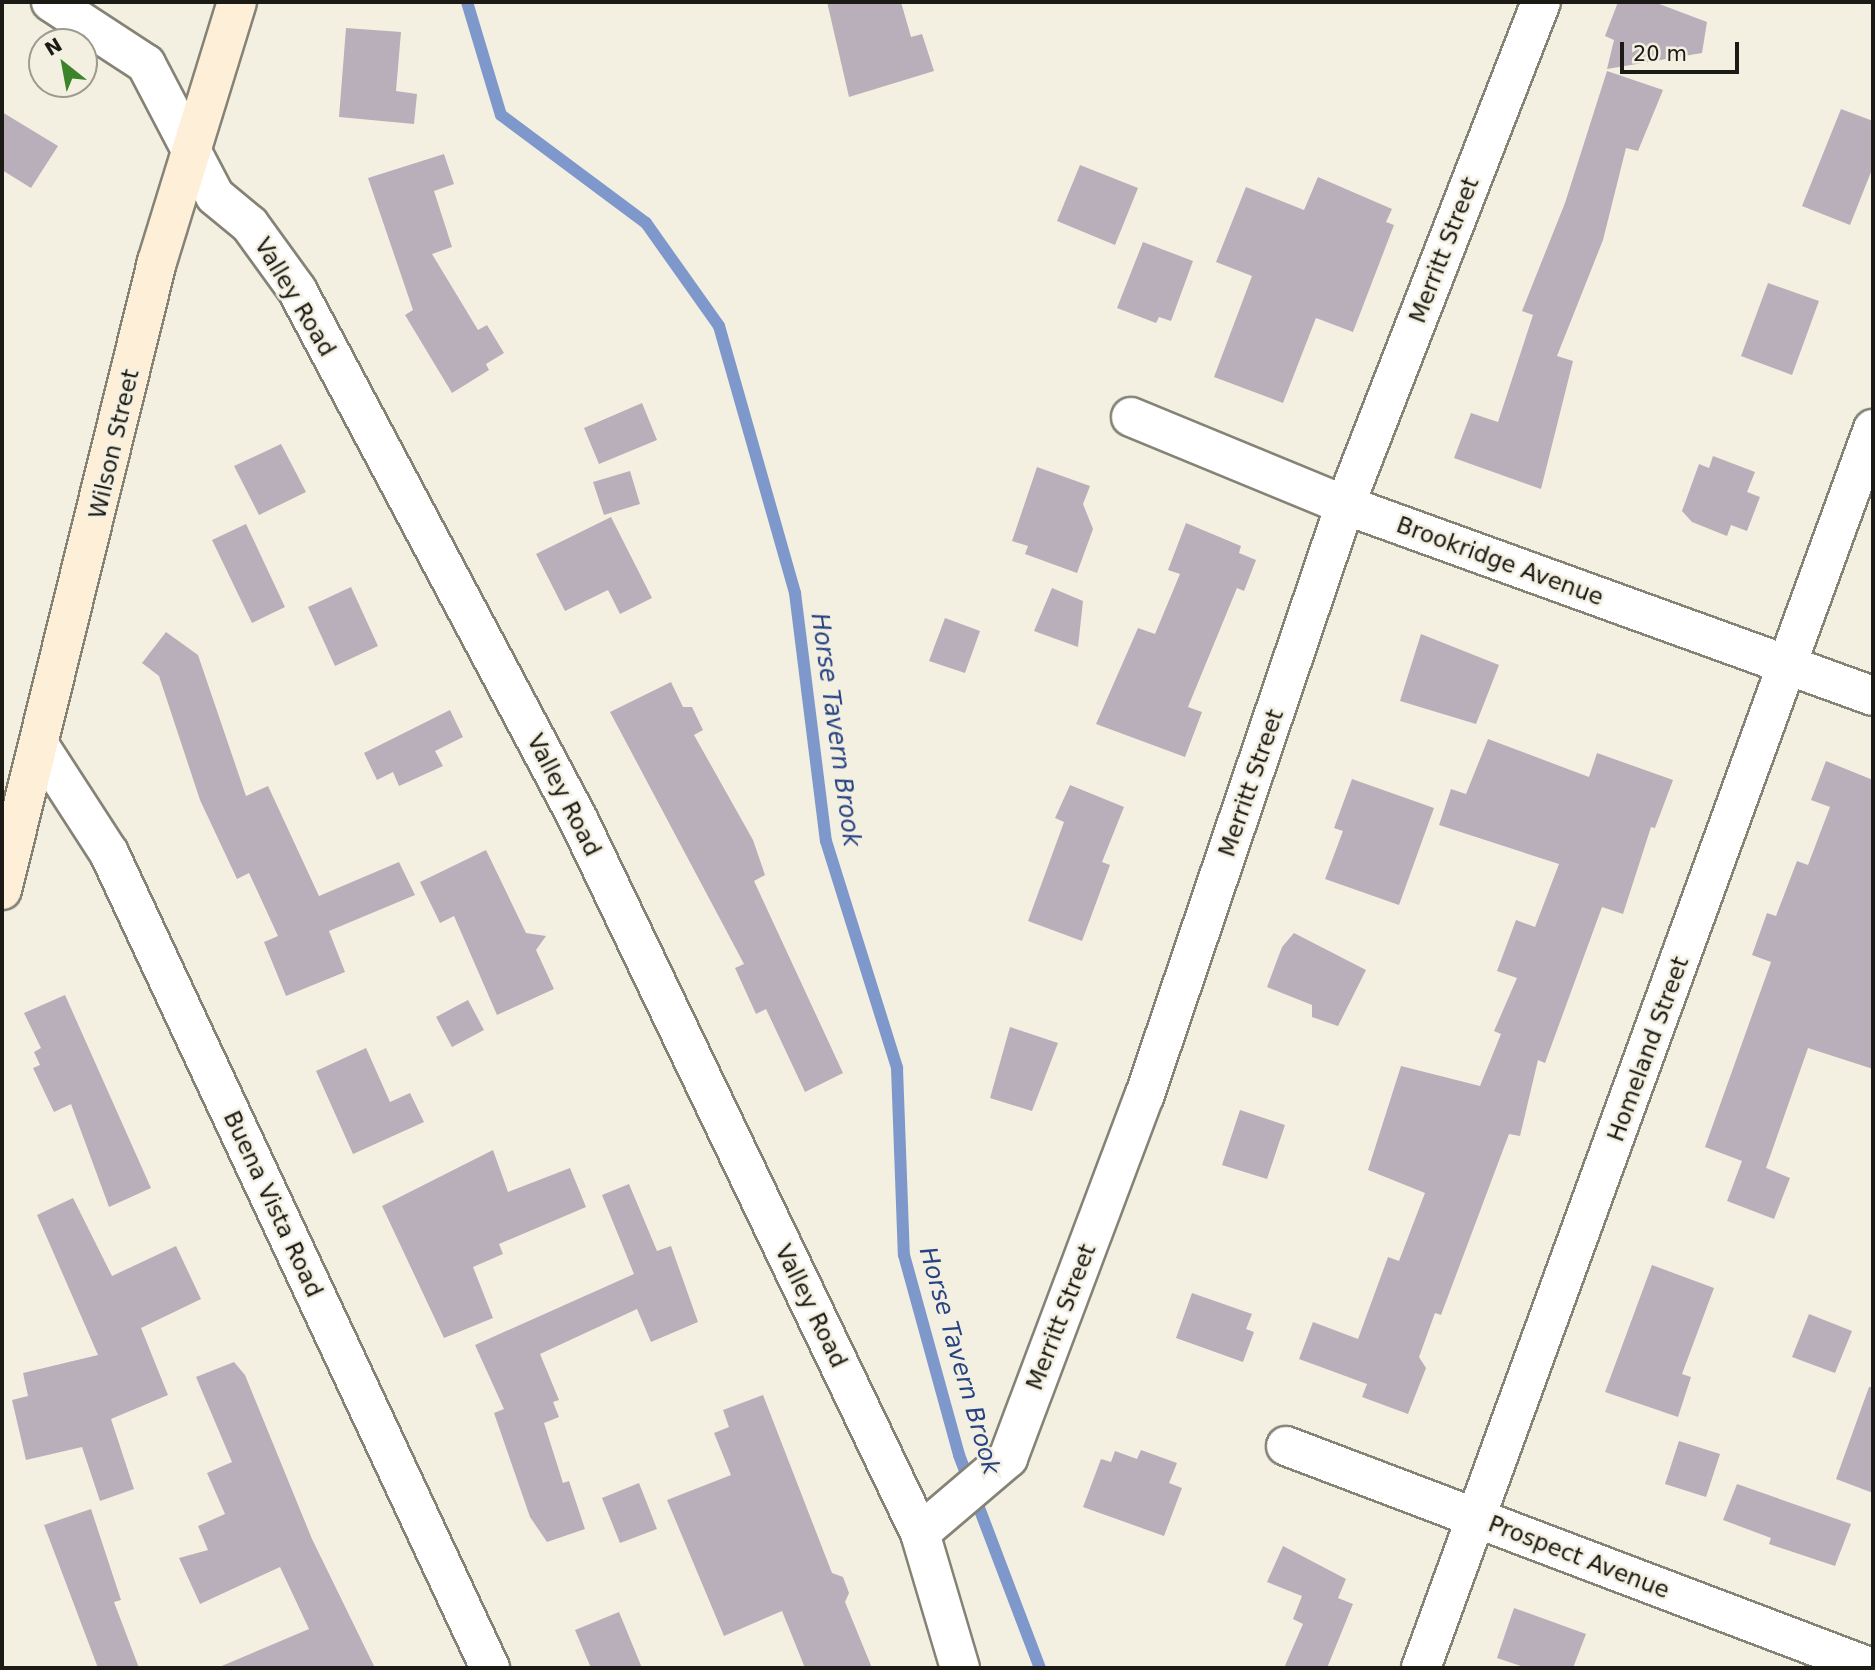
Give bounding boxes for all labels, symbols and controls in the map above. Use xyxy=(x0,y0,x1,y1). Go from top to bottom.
north arrow xyxy=(28,28,98,98)
scale bar xyxy=(1623,28,1742,72)
text: N xyxy=(41,33,66,60)
text: 20 m xyxy=(1633,42,1687,66)
street label: Merritt Street xyxy=(1403,173,1485,327)
street label: Valley Road xyxy=(249,233,341,361)
street label: Wilson Street xyxy=(83,366,145,522)
street label: Brookridge Avenue xyxy=(1393,511,1607,611)
water label: Horse Tavern Brook xyxy=(804,611,866,849)
street label: Merritt Street xyxy=(1213,706,1289,860)
street label: Valley Road xyxy=(521,729,607,861)
street label: Homeland Street xyxy=(1602,953,1694,1145)
street label: Buena Vista Road xyxy=(218,1107,328,1301)
street label: Valley Road xyxy=(769,1240,853,1372)
street label: Merritt Street xyxy=(1020,1240,1102,1394)
water label: Horse Tavern Brook xyxy=(913,1244,1005,1478)
street label: Prospect Avenue xyxy=(1485,1510,1673,1604)

